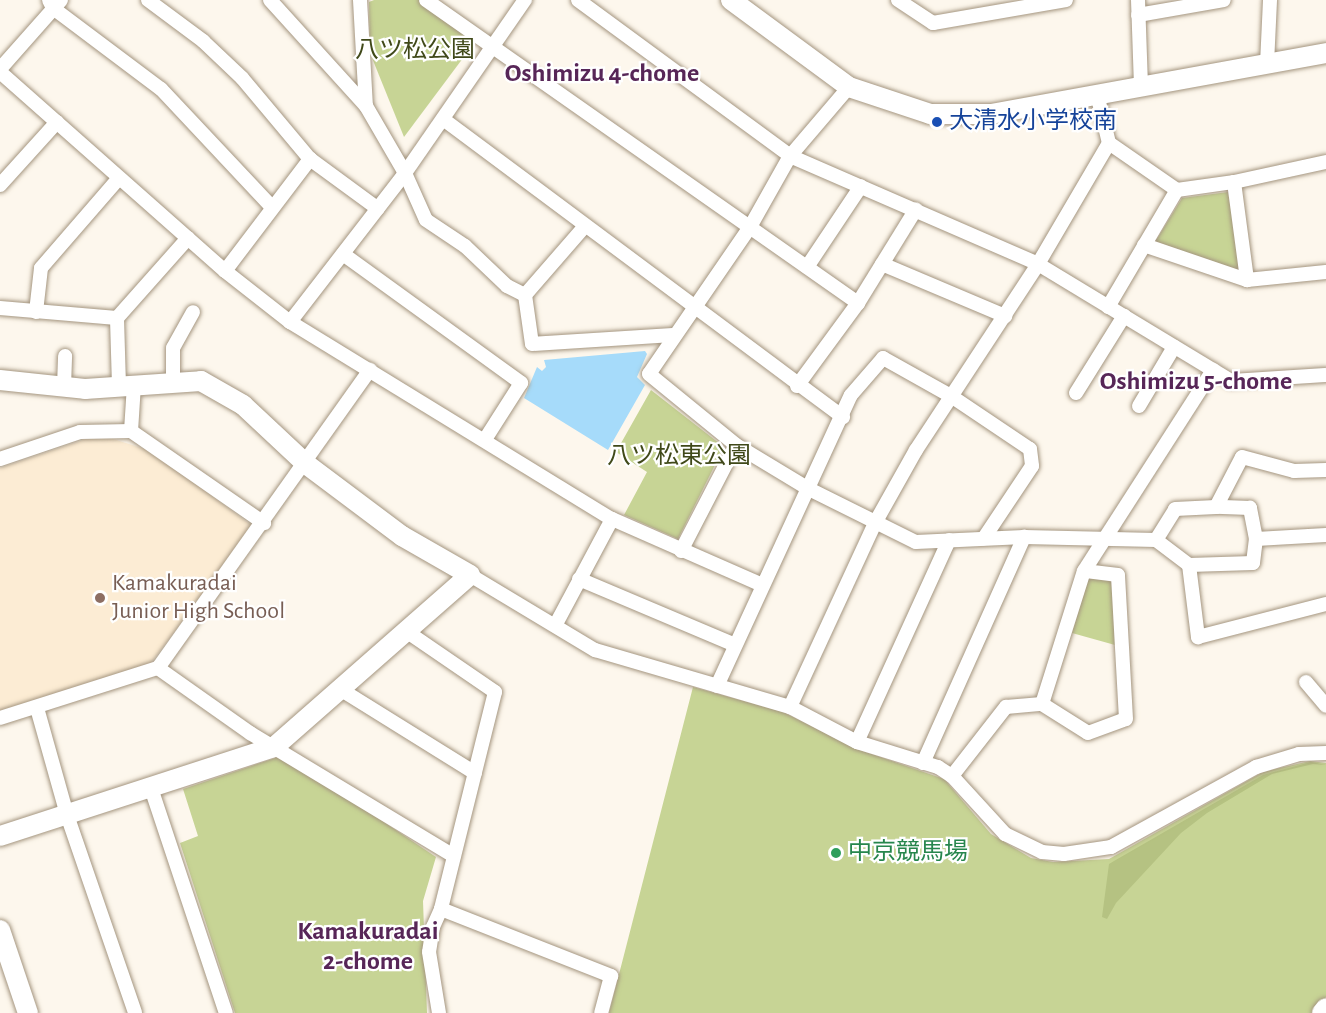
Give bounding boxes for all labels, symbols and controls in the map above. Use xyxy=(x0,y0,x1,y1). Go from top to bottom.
park label: 八ツ松公園 xyxy=(355,37,475,65)
district label: Oshimizu 4-chome xyxy=(505,58,699,90)
place label: 大清水小学校南 xyxy=(949,108,1117,136)
marker: 大清水小学校南 xyxy=(930,115,944,129)
district label: Oshimizu 5-chome xyxy=(1100,366,1292,398)
park label: 八ツ松東公園 xyxy=(607,443,751,471)
place label: Kamakuradai Junior High School xyxy=(112,570,285,626)
marker: Kamakuradai Junior High School xyxy=(93,591,107,605)
place label: 中京競馬場 xyxy=(848,839,968,867)
marker: 中京競馬場 xyxy=(829,846,843,860)
district label: Kamakuradai 2-chome xyxy=(297,916,439,978)

